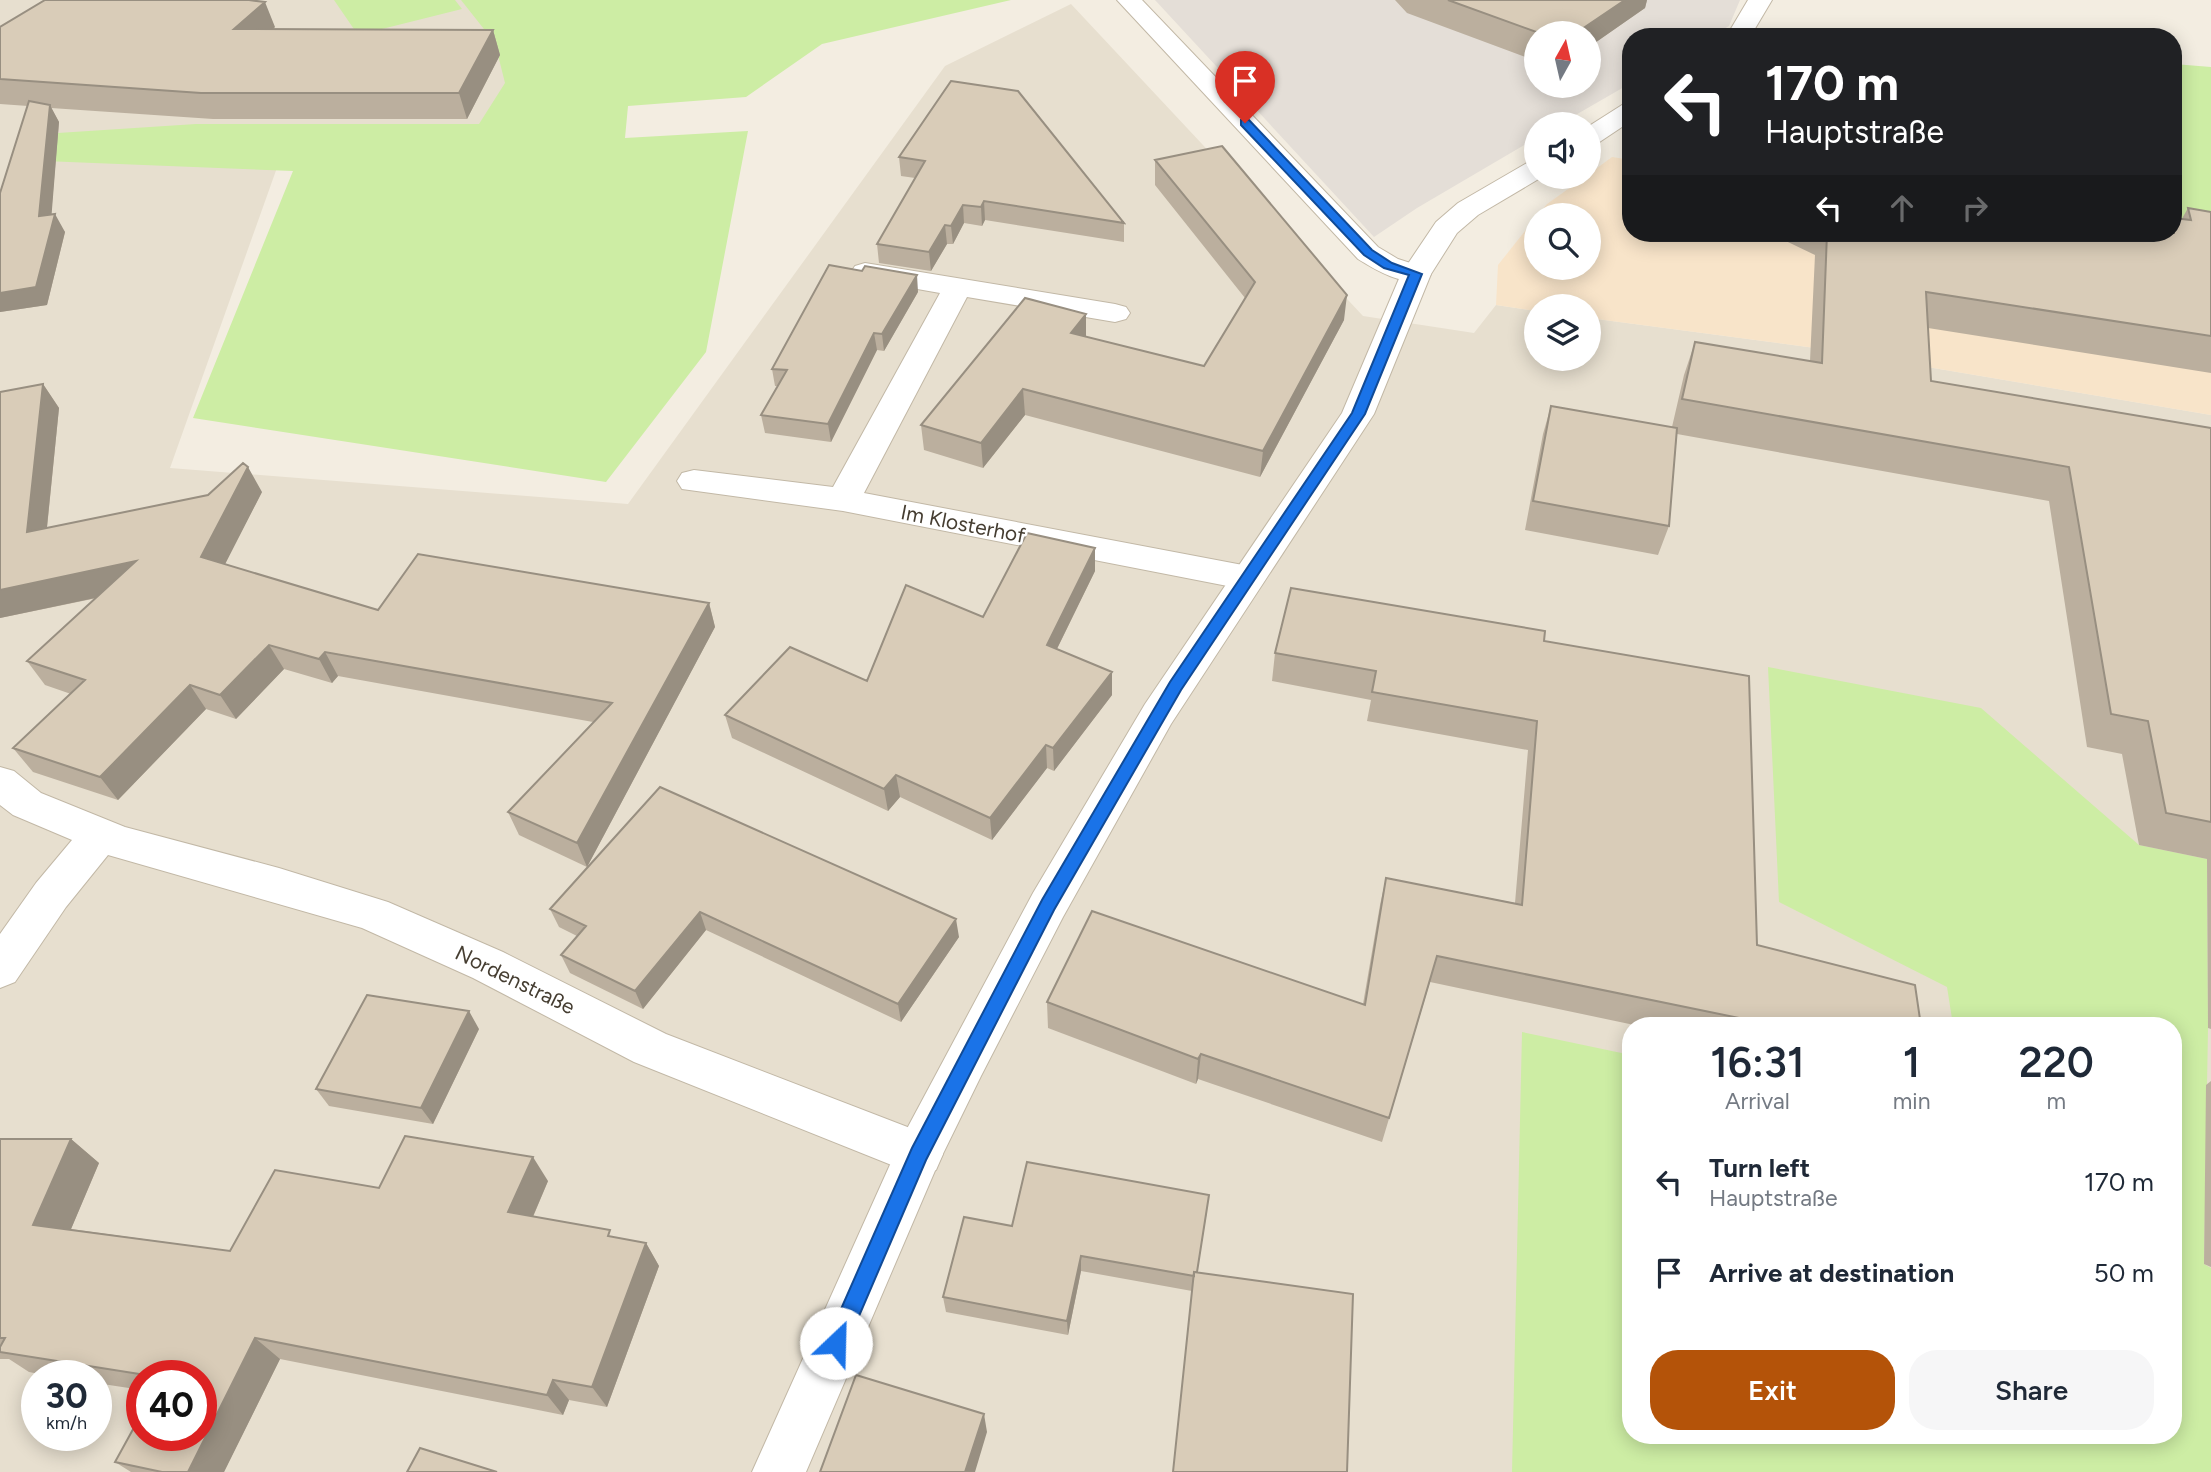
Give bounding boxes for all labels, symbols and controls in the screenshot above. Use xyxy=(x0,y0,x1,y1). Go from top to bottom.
north arrow xyxy=(1524,21,1601,98)
map controls xyxy=(1524,21,1601,371)
pin xyxy=(1215,51,1275,123)
text: 170 m xyxy=(1765,53,1899,112)
icon: left xyxy=(1650,56,1741,147)
icon: arrive xyxy=(1226,62,1264,100)
button: sound xyxy=(1524,112,1601,189)
text: Hauptstraße xyxy=(1765,113,1944,151)
icon: left xyxy=(1810,189,1848,227)
icon: ahead xyxy=(1883,189,1921,227)
icon: right xyxy=(1956,189,1994,227)
button: search xyxy=(1524,203,1601,280)
button: layers xyxy=(1524,294,1601,371)
street label: Im Klosterhof xyxy=(899,499,1028,548)
street label: Nordenstraße xyxy=(451,940,579,1019)
text: 16:31 xyxy=(1710,1037,1805,1088)
text: 1 xyxy=(1903,1037,1920,1088)
text: 220 xyxy=(2019,1037,2094,1088)
text: Arrival xyxy=(1725,1087,1790,1115)
text: min xyxy=(1893,1087,1930,1115)
text: m xyxy=(2046,1087,2066,1115)
text: Turn left xyxy=(1709,1152,1810,1184)
icon: left xyxy=(1650,1163,1688,1201)
text: 170 m xyxy=(2084,1166,2154,1198)
text: Hauptstraße xyxy=(1709,1184,1838,1212)
icon: arrive xyxy=(1650,1254,1688,1292)
text: Arrive at destination xyxy=(1709,1257,1954,1289)
text: 50 m xyxy=(2094,1257,2154,1289)
position arrow xyxy=(799,1306,873,1380)
button: Exit xyxy=(1650,1350,1895,1430)
button: Share xyxy=(1909,1350,2154,1430)
speed limit sign: 40 xyxy=(126,1360,217,1451)
text: 30 xyxy=(45,1375,88,1417)
text: km/h xyxy=(46,1412,87,1434)

